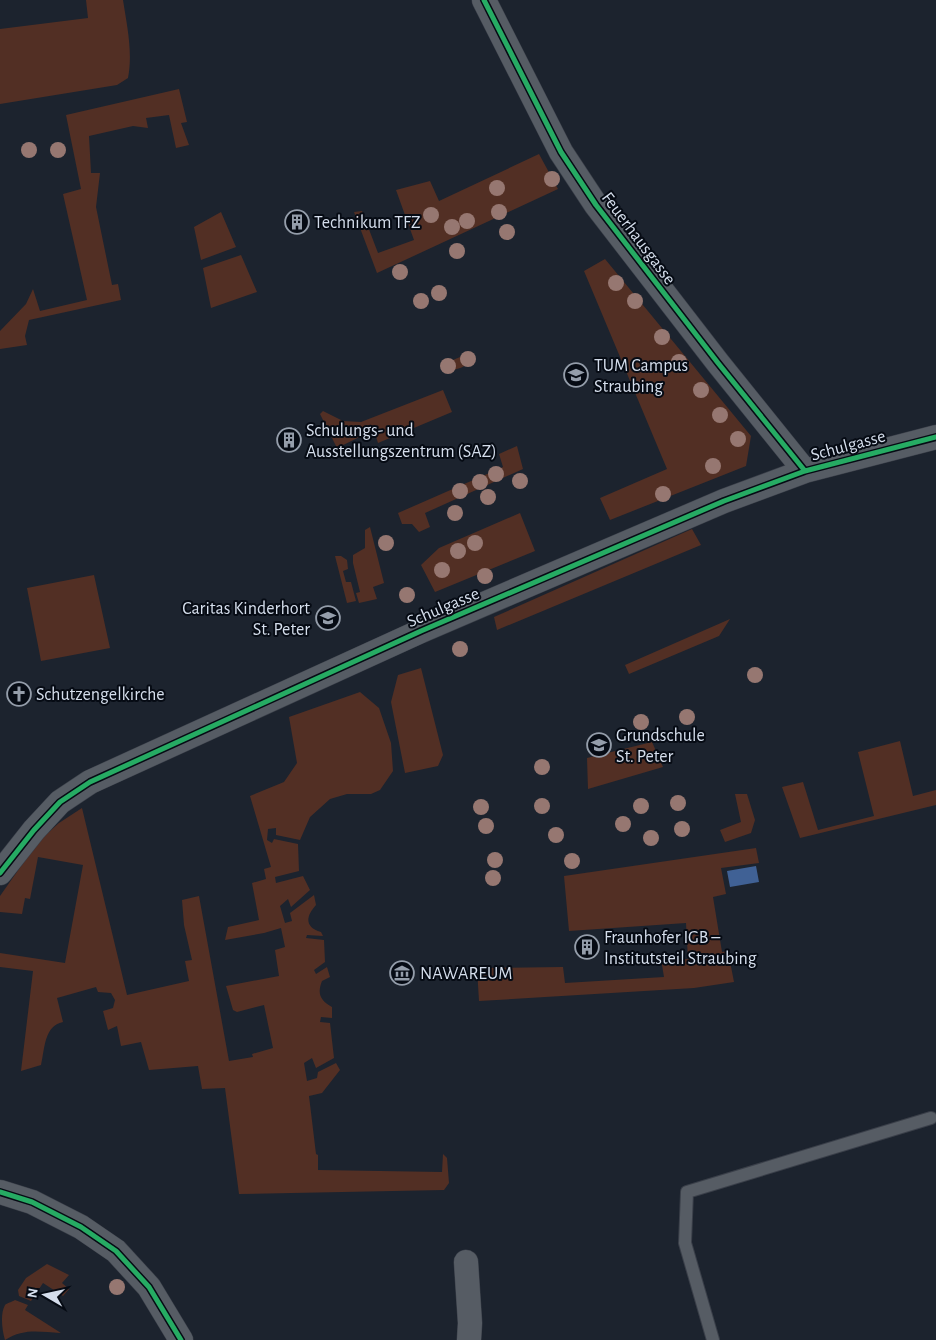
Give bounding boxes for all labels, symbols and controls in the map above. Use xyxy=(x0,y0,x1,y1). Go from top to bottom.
street label: Feuerhausgasse xyxy=(598,189,679,288)
building icon: Technikum TFZ xyxy=(284,209,310,235)
place label: Technikum TFZ xyxy=(314,214,420,232)
place label: TUM Campus Straubing xyxy=(594,357,688,396)
school or university icon: TUM Campus Straubing xyxy=(563,362,589,388)
place label: Schulungs- und Ausstellungszentrum (SAZ) xyxy=(306,422,497,461)
building icon: Schulungs- und Ausstellungszentrum (SAZ) xyxy=(276,427,302,453)
street label: Schulgasse xyxy=(809,427,888,465)
street label: Schulgasse xyxy=(405,585,482,631)
place label: Caritas Kinderhort St. Peter xyxy=(182,600,310,639)
school or university icon: Caritas Kinderhort St. Peter xyxy=(315,605,341,631)
church icon: Schutzengelkirche xyxy=(6,681,32,707)
place label: Schutzengelkirche xyxy=(36,686,165,704)
place label: Grundschule St. Peter xyxy=(616,727,705,766)
school or university icon: Grundschule St. Peter xyxy=(586,732,612,758)
place label: Fraunhofer IGB – Institutsteil Straubing xyxy=(604,929,757,968)
building icon: Fraunhofer IGB – Institutsteil Straubing xyxy=(574,934,600,960)
museum icon: NAWAREUM xyxy=(389,960,415,986)
place label: NAWAREUM xyxy=(420,965,513,983)
north arrow xyxy=(20,1270,70,1320)
text: N xyxy=(25,1287,41,1299)

